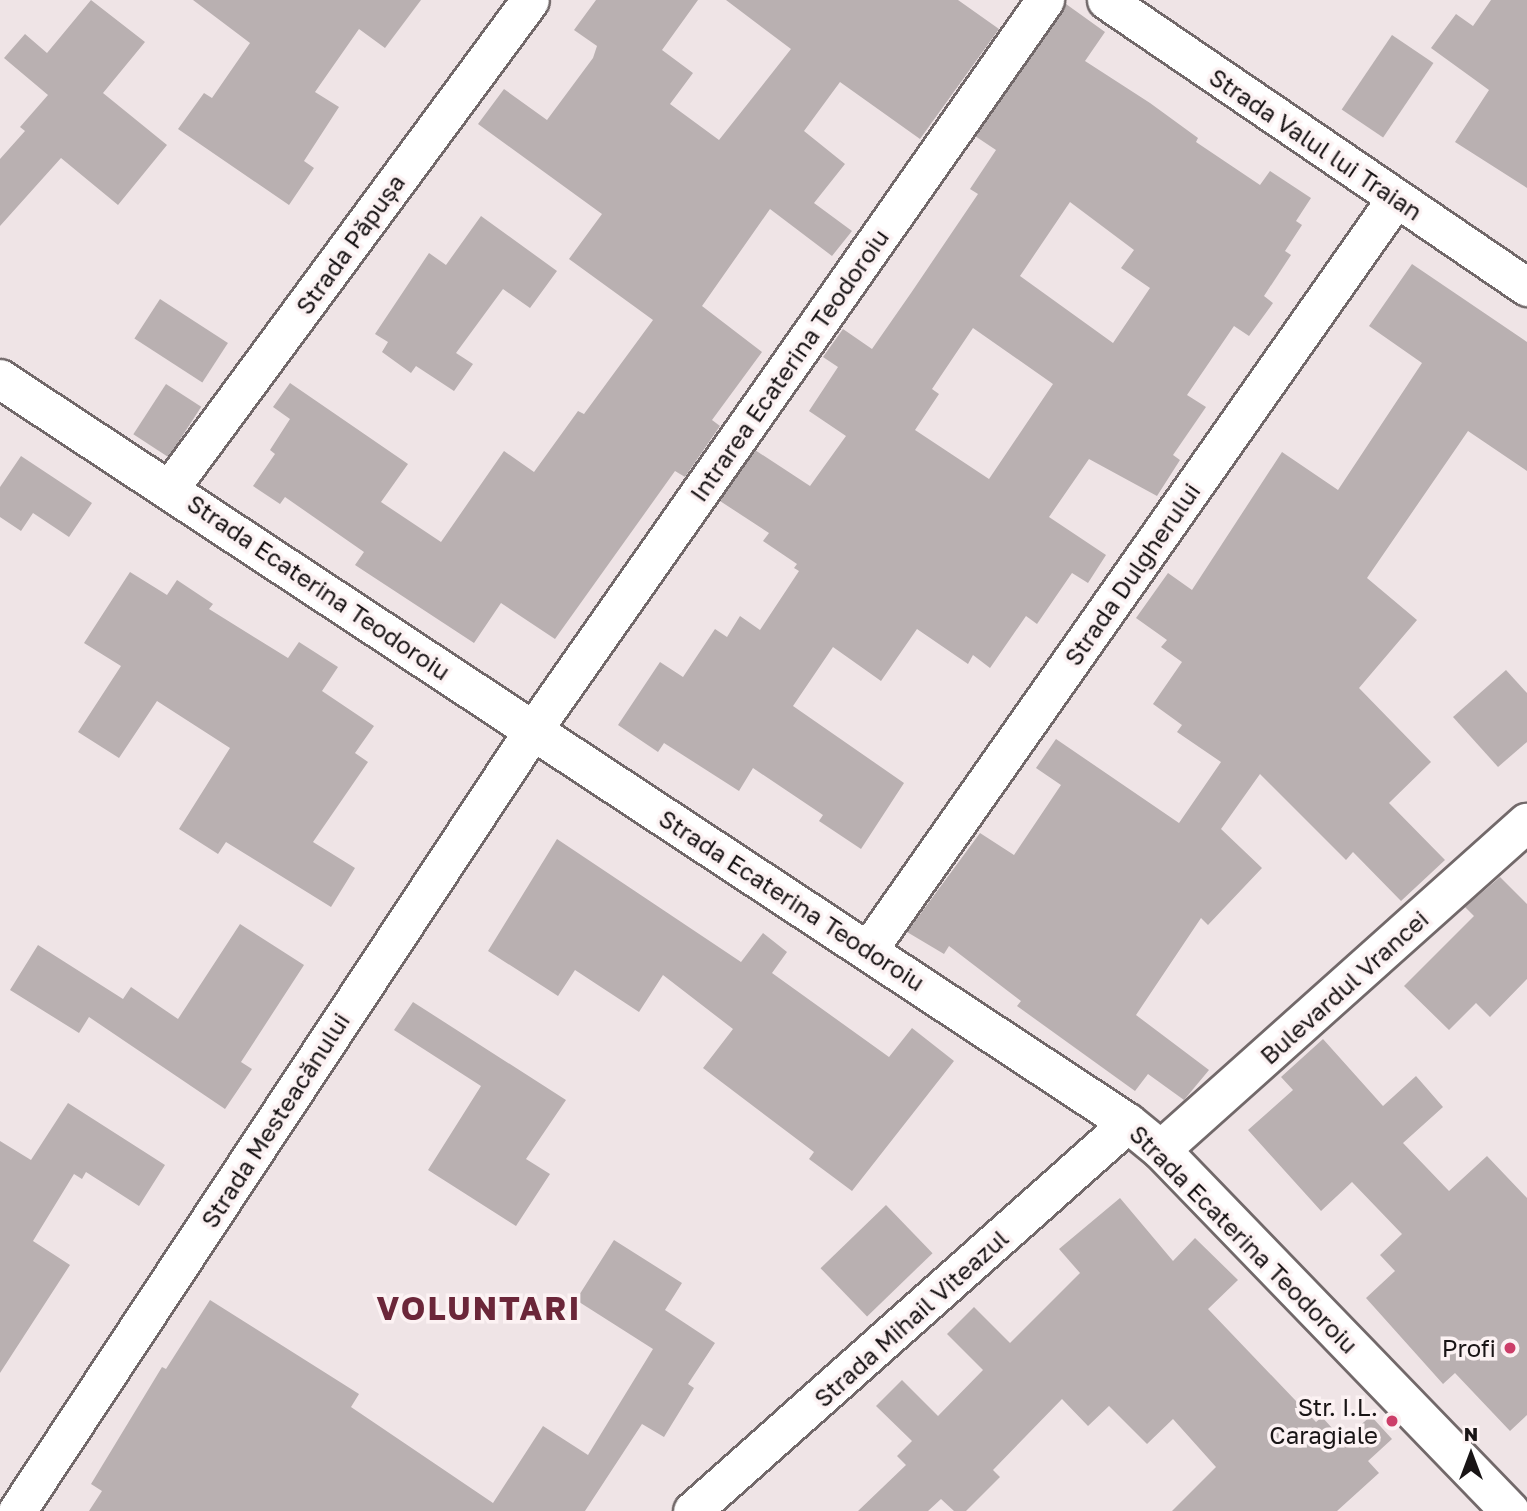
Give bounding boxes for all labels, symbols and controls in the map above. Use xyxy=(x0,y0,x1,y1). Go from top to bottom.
street label: Strada Valul lui Traian xyxy=(1204,62,1428,226)
street label: Strada Păpușa xyxy=(290,168,410,320)
street label: Intrarea Ecaterina Teodoroiu xyxy=(684,223,894,507)
street label: Strada Dulgherului xyxy=(1058,477,1206,671)
street label: Strada Ecaterina Teodoroiu xyxy=(182,488,456,686)
street label: Strada Ecaterina Teodoroiu xyxy=(654,803,930,997)
street label: Bulevardul Vrancei xyxy=(1254,904,1434,1070)
street label: Strada Mesteacănului xyxy=(195,1007,355,1233)
street label: Strada Ecaterina Teodoroiu xyxy=(1124,1119,1364,1359)
street label: Strada Mihail Viteazul xyxy=(808,1223,1014,1413)
district label: VOLUNTARI xyxy=(378,1289,580,1327)
place label: Profi xyxy=(1442,1334,1496,1362)
marker: Profi xyxy=(1502,1340,1518,1356)
place label: Str. I.L. Caragiale xyxy=(1269,1393,1378,1449)
marker: Str. I.L. Caragiale xyxy=(1384,1413,1400,1429)
north arrow xyxy=(1436,1420,1506,1490)
text: N xyxy=(1464,1422,1478,1445)

